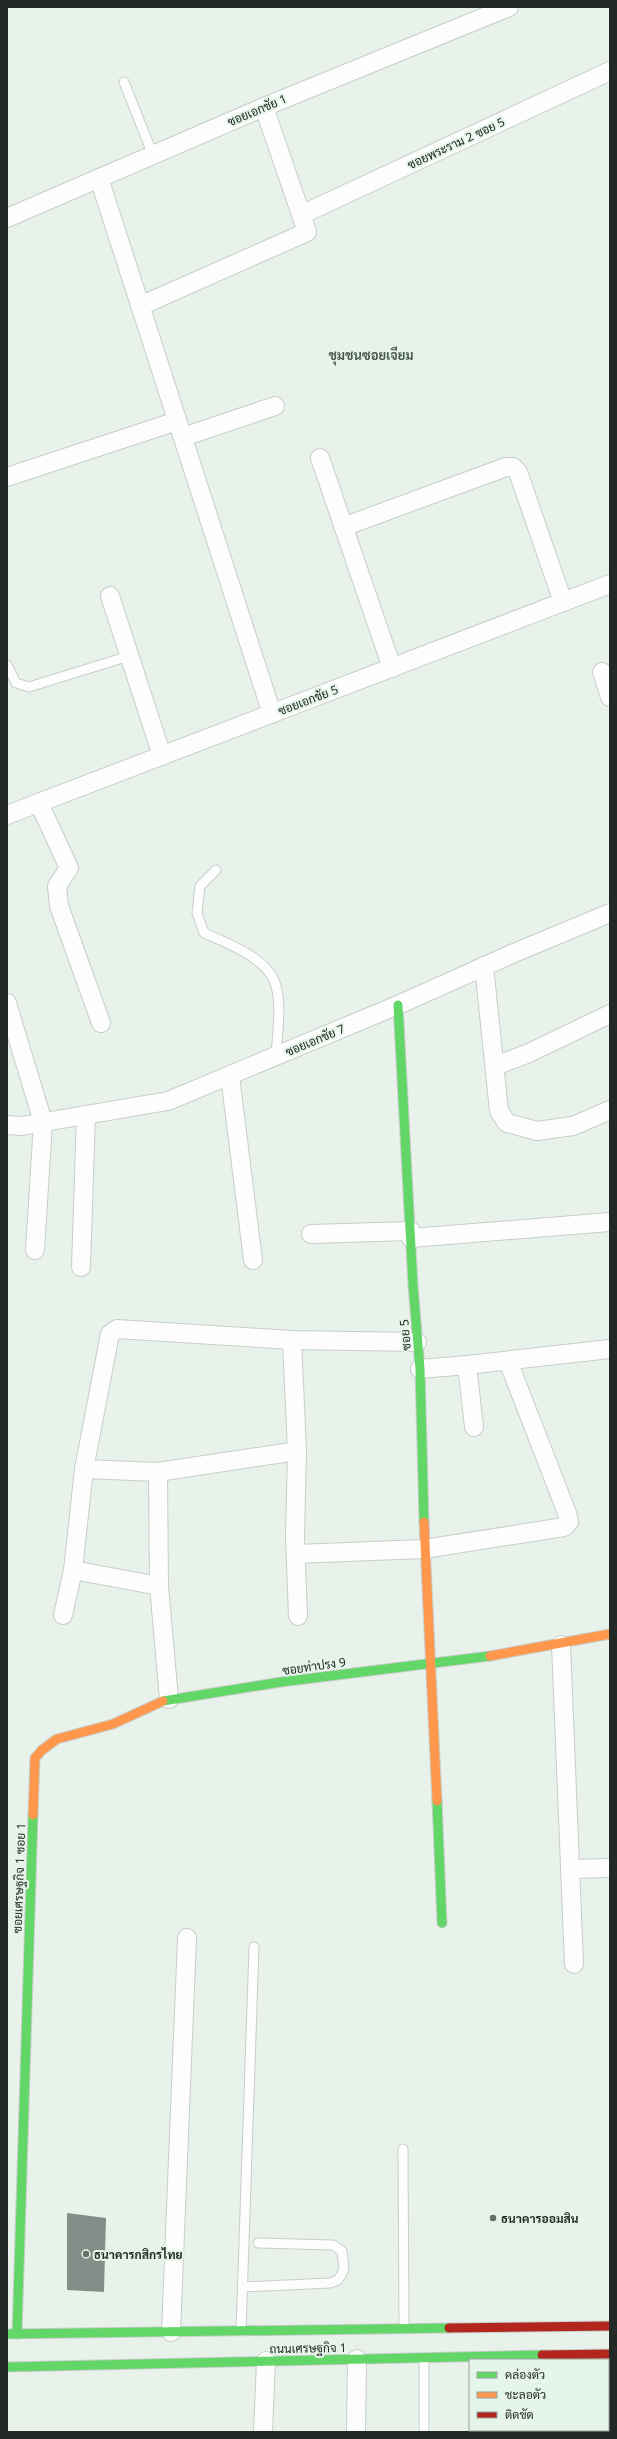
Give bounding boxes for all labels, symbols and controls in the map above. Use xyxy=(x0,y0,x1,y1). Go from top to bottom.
street label: ซอยเอกชัย 1 xyxy=(225,90,289,130)
street label: ซอยพระราม 2 ซอย 5 xyxy=(405,113,508,173)
district label: ชุมชนซอยเจียม xyxy=(328,346,414,366)
street label: ซอยเอกชัย 5 xyxy=(275,681,341,719)
street label: ซอยเอกชัย 7 xyxy=(283,1020,347,1060)
street label: ซอย 5 xyxy=(395,1319,415,1351)
street label: ซอยท่าปรง 9 xyxy=(281,1653,347,1679)
street label: ซอยเศรษฐกิจ 1 ซอย 1 xyxy=(9,1822,29,1934)
place label: ธนาคารออมสิน xyxy=(501,2210,579,2227)
marker: ธนาคารออมสิน xyxy=(488,2213,498,2223)
place label: ธนาคารกสิกรไทย xyxy=(94,2246,183,2263)
marker: ธนาคารกสิกรไทย xyxy=(81,2249,91,2259)
street label: ถนนเศรษฐกิจ 1 xyxy=(269,2339,347,2357)
legend xyxy=(469,2359,609,2431)
text: คล่องตัว xyxy=(505,2366,545,2383)
text: ชะลอตัว xyxy=(505,2386,546,2403)
text: ติดขัด xyxy=(505,2406,534,2423)

